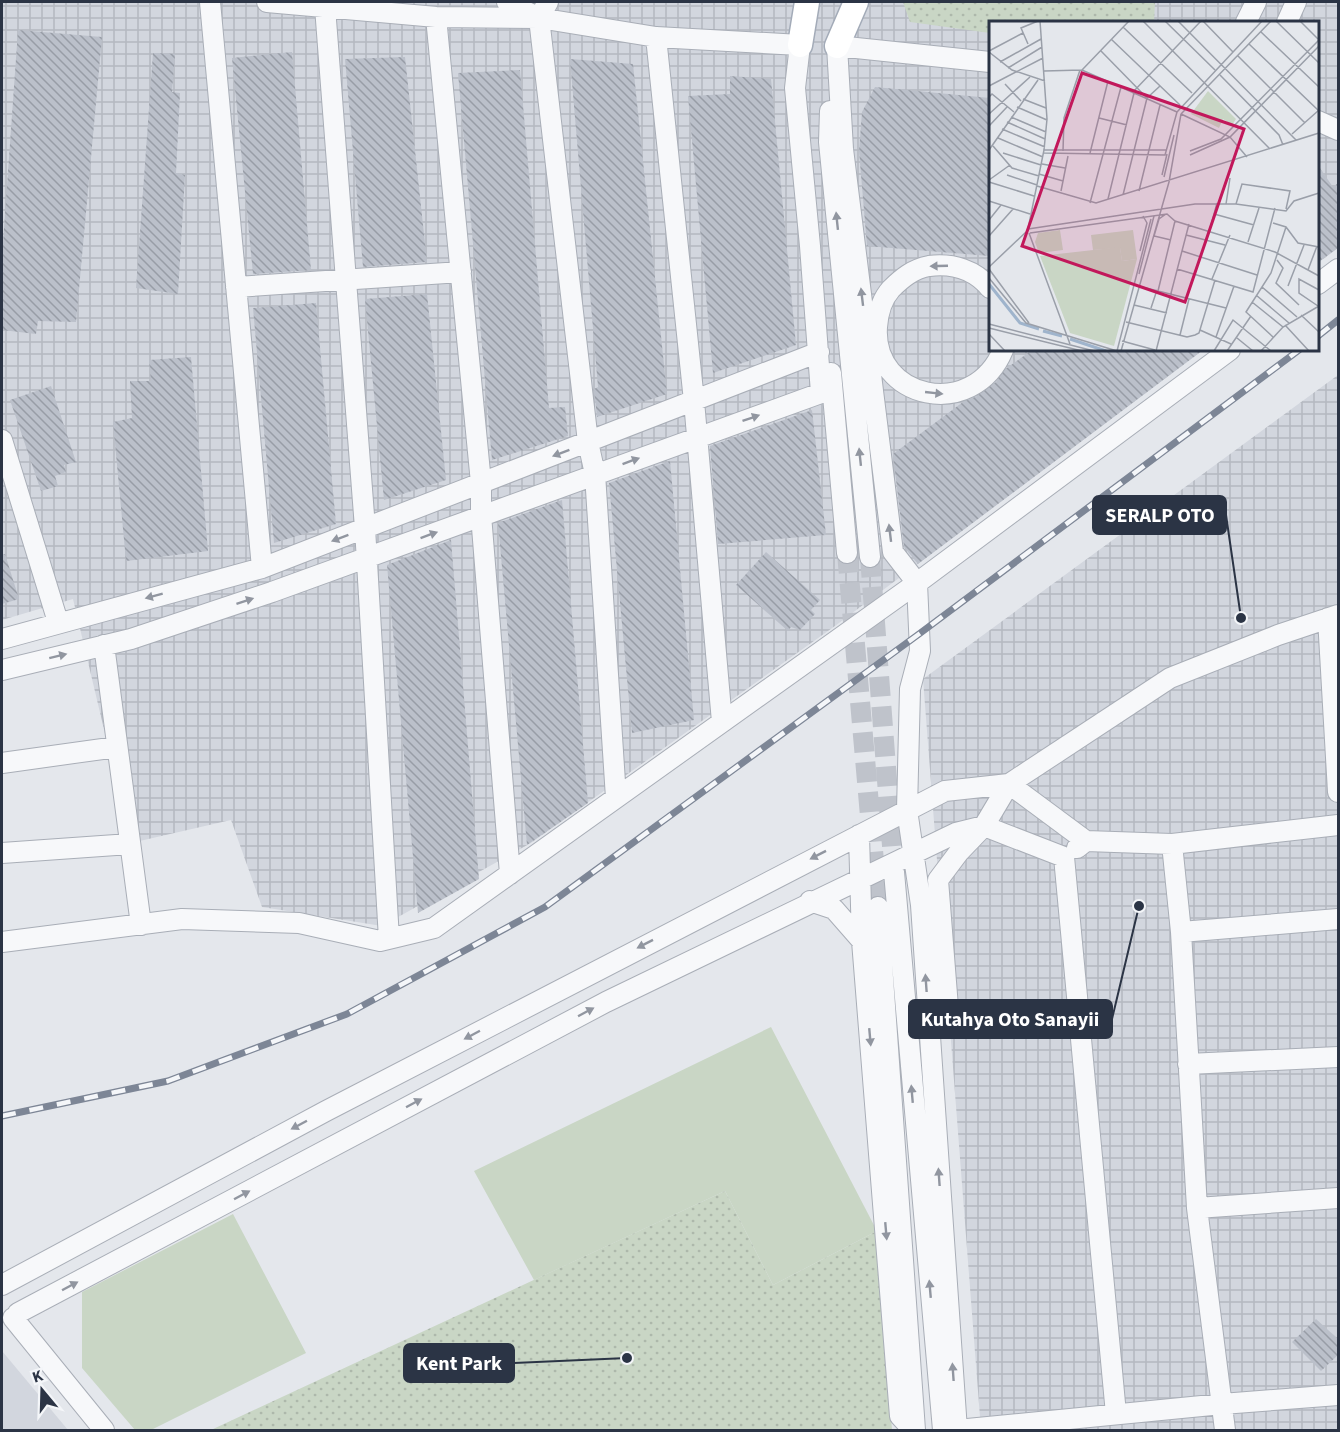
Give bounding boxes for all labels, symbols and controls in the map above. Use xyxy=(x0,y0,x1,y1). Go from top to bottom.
inset map xyxy=(989,21,1319,351)
one-way arrow xyxy=(832,212,841,231)
one-way arrow xyxy=(930,261,949,271)
one-way arrow xyxy=(857,288,866,307)
one-way arrow xyxy=(925,388,944,398)
one-way arrow xyxy=(742,412,760,422)
one-way arrow xyxy=(855,447,865,466)
one-way arrow xyxy=(552,448,570,458)
one-way arrow xyxy=(623,455,641,465)
callout: SERALP OTO xyxy=(1093,496,1226,534)
text: SERALP OTO xyxy=(1105,502,1215,530)
one-way arrow xyxy=(886,523,895,542)
one-way arrow xyxy=(420,529,438,539)
one-way arrow xyxy=(330,533,348,543)
one-way arrow xyxy=(145,592,163,601)
one-way arrow xyxy=(236,596,254,605)
one-way arrow xyxy=(49,651,68,661)
one-way arrow xyxy=(810,850,827,860)
one-way arrow xyxy=(636,939,654,949)
one-way arrow xyxy=(921,973,931,992)
callout: Kutahya Oto Sanayii xyxy=(909,1000,1112,1038)
text: Kutahya Oto Sanayii xyxy=(921,1006,1099,1034)
one-way arrow xyxy=(578,1007,595,1017)
one-way arrow xyxy=(865,1027,875,1046)
one-way arrow xyxy=(463,1029,481,1039)
one-way arrow xyxy=(907,1085,917,1104)
one-way arrow xyxy=(406,1098,423,1108)
one-way arrow xyxy=(291,1120,308,1130)
one-way arrow xyxy=(935,1168,944,1187)
one-way arrow xyxy=(234,1190,251,1200)
one-way arrow xyxy=(881,1222,890,1241)
one-way arrow xyxy=(925,1279,935,1298)
one-way arrow xyxy=(61,1281,78,1291)
callout: Kent Park xyxy=(404,1344,514,1382)
text: Kent Park xyxy=(416,1350,502,1378)
north arrow xyxy=(12,1360,72,1420)
one-way arrow xyxy=(948,1362,957,1381)
text: K xyxy=(29,1365,46,1389)

